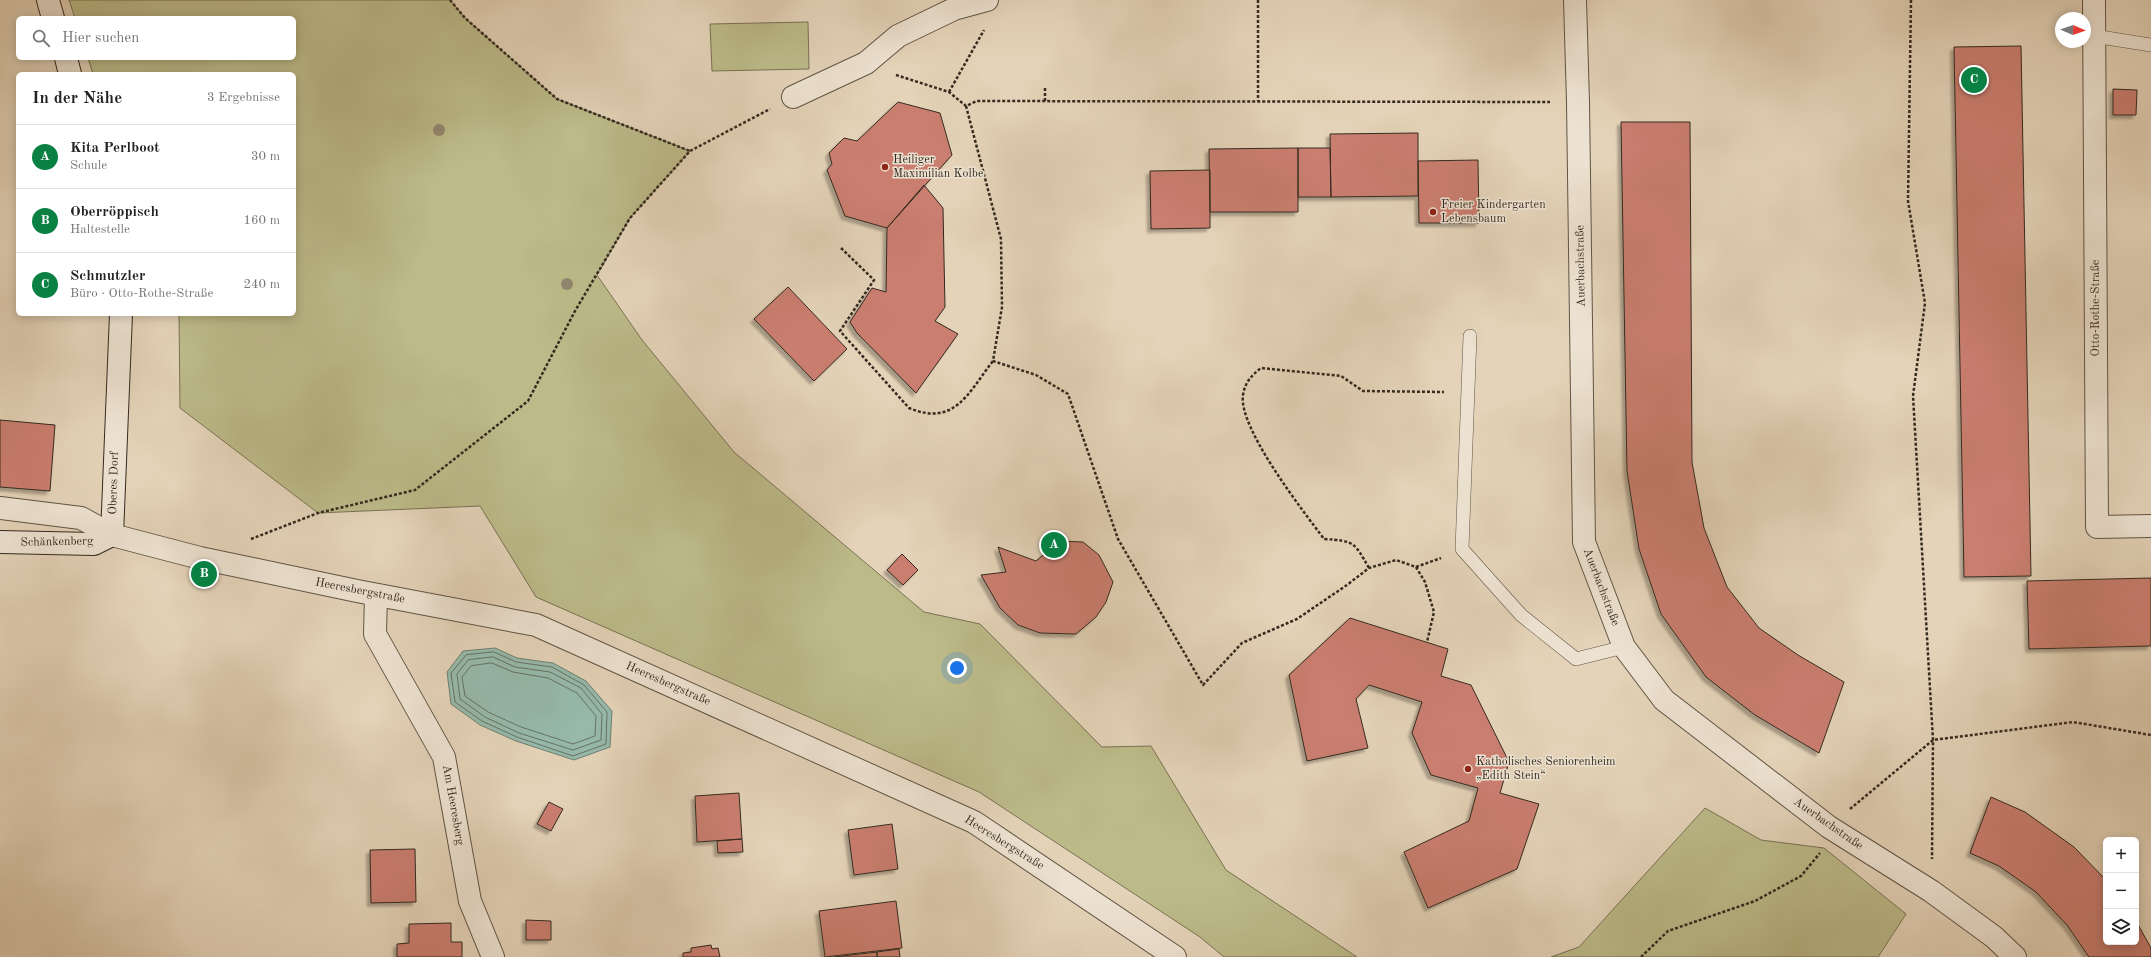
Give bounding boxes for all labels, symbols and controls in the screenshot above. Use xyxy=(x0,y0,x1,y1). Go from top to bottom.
north arrow xyxy=(2055,12,2091,48)
search box xyxy=(16,16,296,60)
icon: search xyxy=(30,27,52,49)
text: Hier suchen xyxy=(62,31,139,46)
pin: C xyxy=(1961,65,1987,95)
text: In der Nähe xyxy=(32,90,122,107)
text: 3 Ergebnisse xyxy=(207,91,280,104)
text: Kita Perlboot xyxy=(70,141,160,156)
text: A xyxy=(40,150,50,163)
text: 30 m xyxy=(251,150,280,163)
place label: Heiliger Maximilian Kolbe xyxy=(893,154,984,180)
text: Schule xyxy=(70,159,107,172)
marker: Heiliger Maximilian Kolbe xyxy=(880,162,890,172)
place label: Freier Kindergarten Lebensbaum xyxy=(1441,199,1546,225)
text: Oberröppisch xyxy=(70,205,159,220)
marker: Freier Kindergarten Lebensbaum xyxy=(1428,207,1438,217)
text: B xyxy=(40,214,50,227)
text: 160 m xyxy=(243,214,280,227)
text: Haltestelle xyxy=(70,223,130,236)
street label: Auerbachstraße xyxy=(1574,224,1588,307)
street label: Otto-Rothe-Straße xyxy=(2090,259,2102,356)
text: Schmutzler xyxy=(70,269,146,284)
text: C xyxy=(41,278,49,291)
text: 240 m xyxy=(243,278,280,291)
text: Büro · Otto-Rothe-Straße xyxy=(70,287,213,300)
street label: Oberes Dorf xyxy=(107,450,121,515)
pin: A xyxy=(1041,530,1067,560)
street label: Schänkenberg xyxy=(20,535,94,549)
street label: Auerbachstraße xyxy=(1581,547,1621,628)
pin: B xyxy=(191,559,217,589)
street label: Heeresbergstraße xyxy=(314,576,406,606)
your location xyxy=(947,658,967,678)
street label: Heeresbergstraße xyxy=(624,660,713,708)
place label: Katholisches Seniorenheim „Edith Stein“ xyxy=(1476,756,1616,782)
street label: Am Heeresberg xyxy=(440,764,466,847)
marker: Katholisches Seniorenheim „Edith Stein“ xyxy=(1463,764,1473,774)
street label: Auerbachstraße xyxy=(1791,796,1865,853)
street label: Heeresbergstraße xyxy=(962,814,1046,873)
map controls xyxy=(2103,837,2139,945)
button: + xyxy=(2103,837,2139,873)
button: − xyxy=(2103,873,2139,909)
button: layers xyxy=(2103,909,2139,945)

